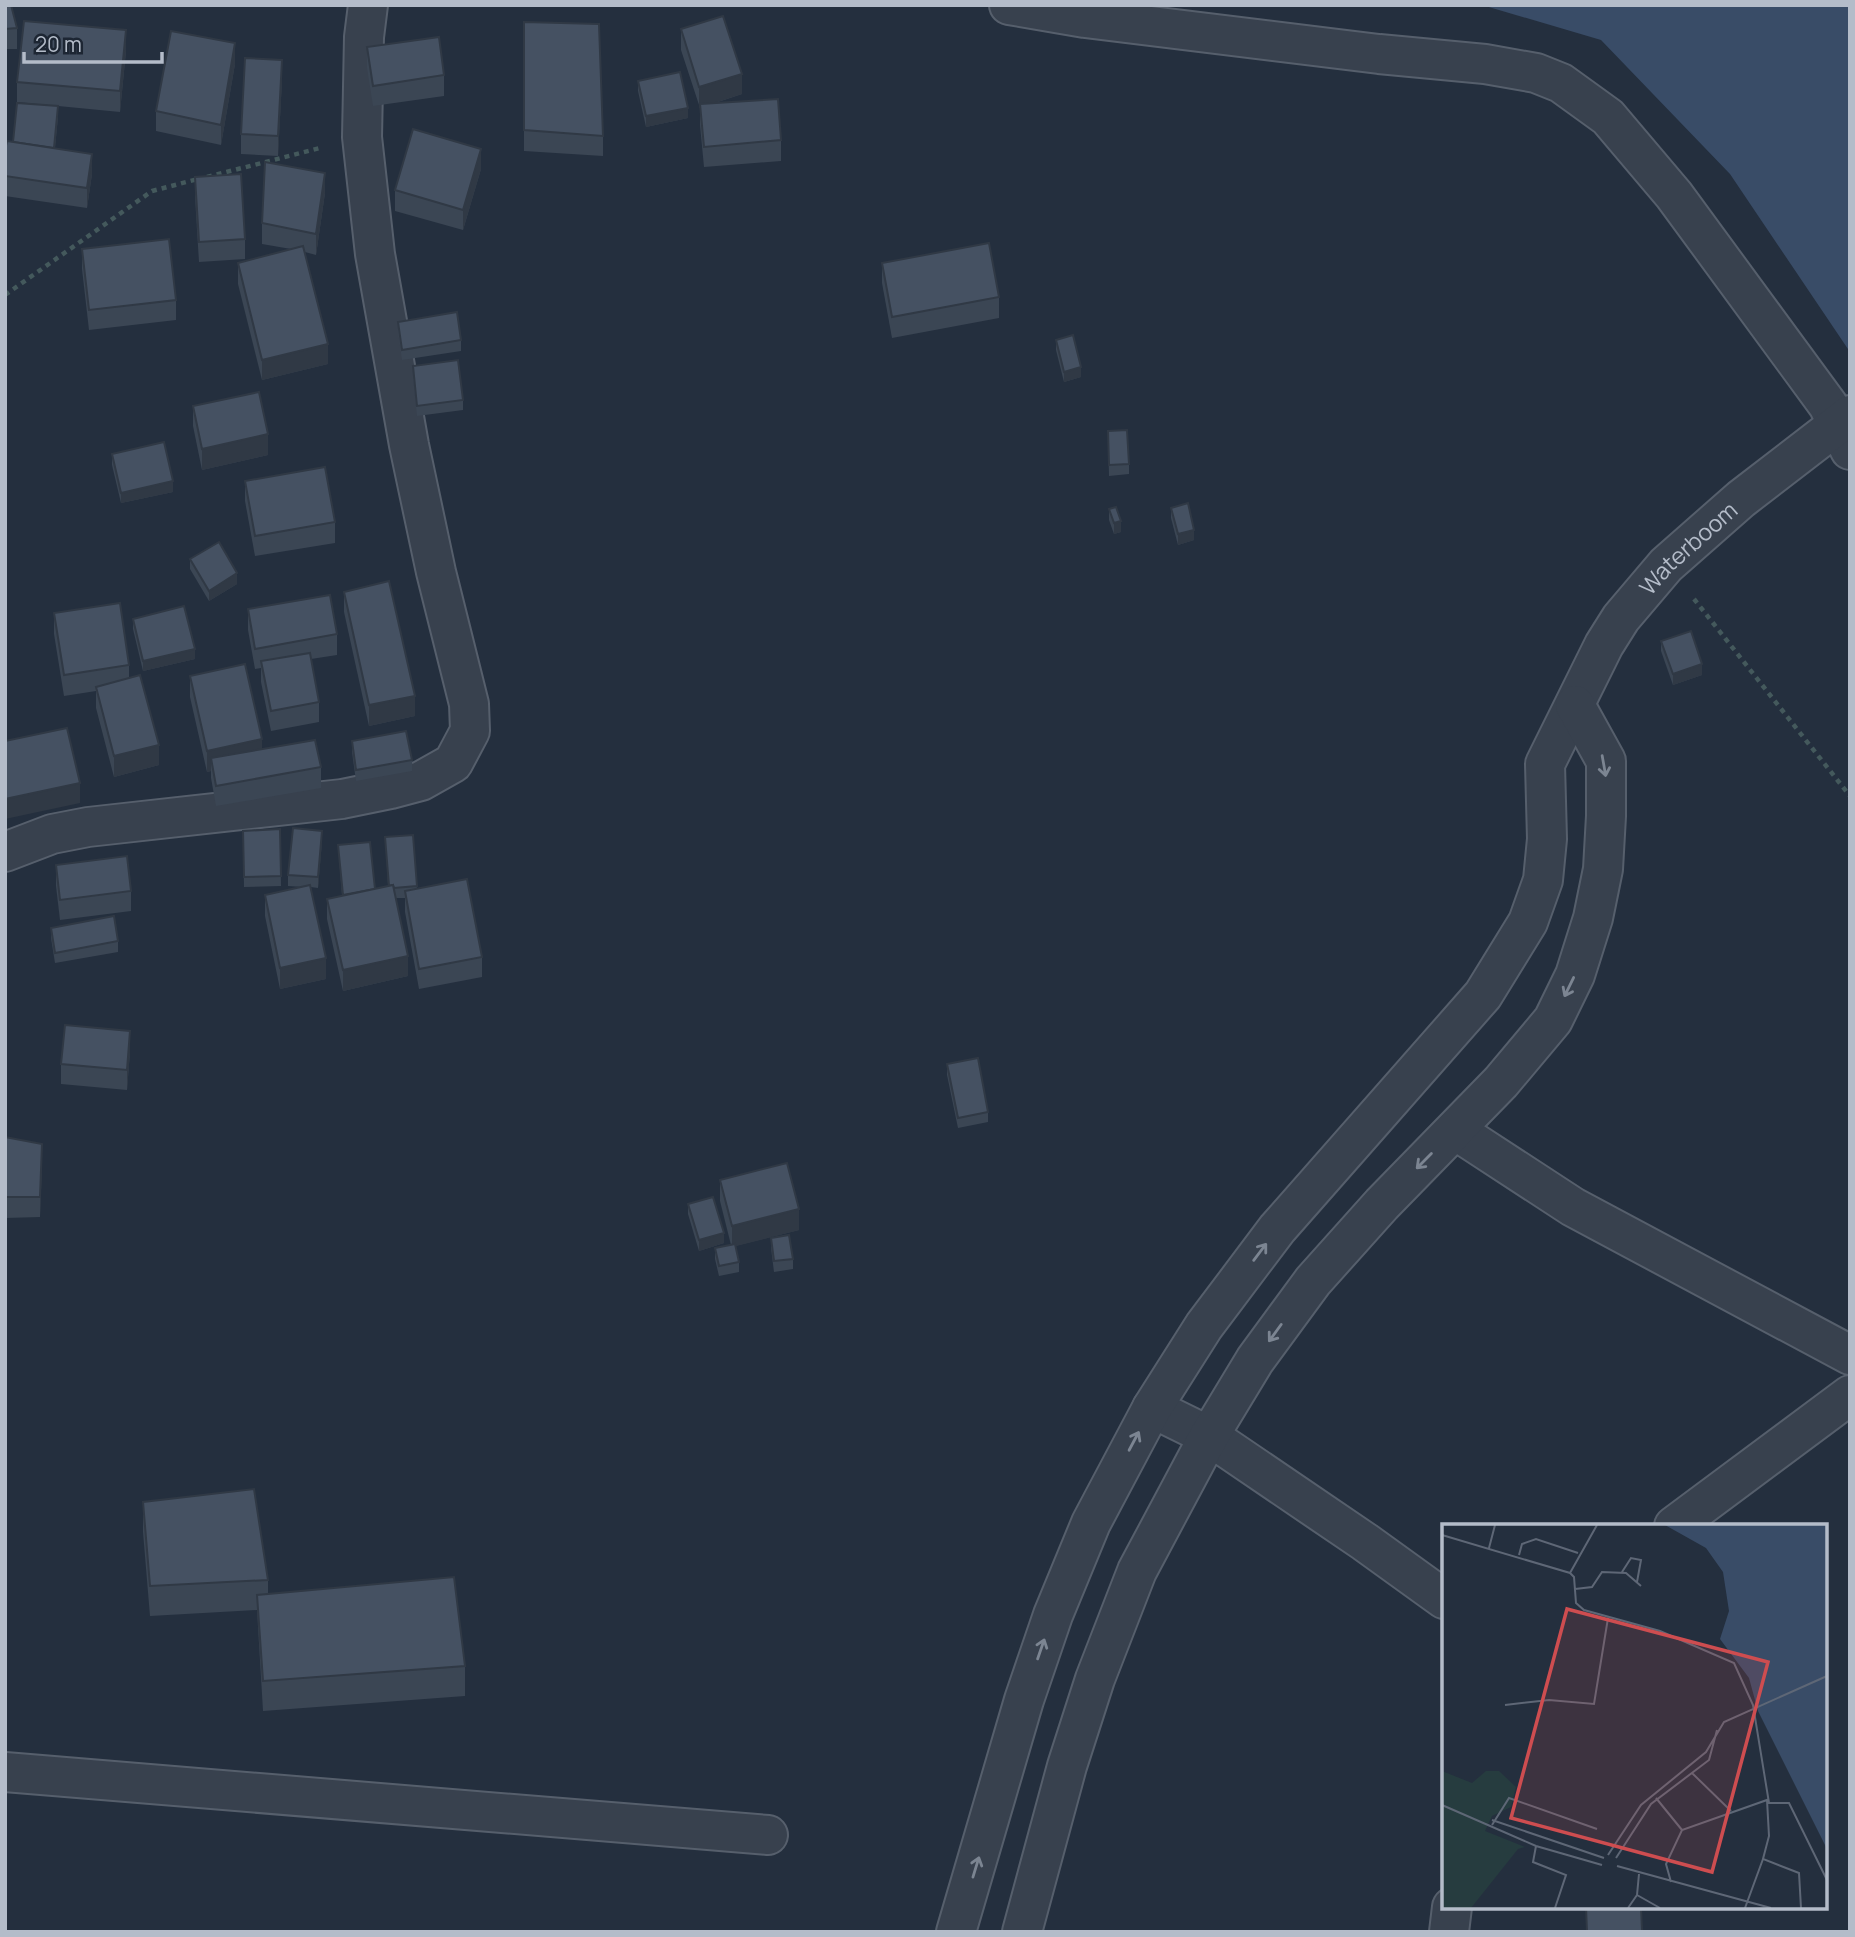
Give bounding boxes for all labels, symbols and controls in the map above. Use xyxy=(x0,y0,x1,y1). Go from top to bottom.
scale bar xyxy=(24,21,163,65)
text: 20 m xyxy=(35,30,82,58)
street label: Waterboom xyxy=(1632,494,1744,602)
one-way arrow xyxy=(1598,754,1611,776)
one-way arrow xyxy=(1562,976,1575,997)
one-way arrow xyxy=(1416,1153,1433,1170)
one-way arrow xyxy=(1253,1243,1267,1262)
one-way arrow xyxy=(1268,1323,1283,1342)
one-way arrow xyxy=(1128,1432,1142,1452)
inset map xyxy=(1442,1524,1827,1909)
one-way arrow xyxy=(1036,1638,1048,1660)
one-way arrow xyxy=(971,1856,984,1878)

